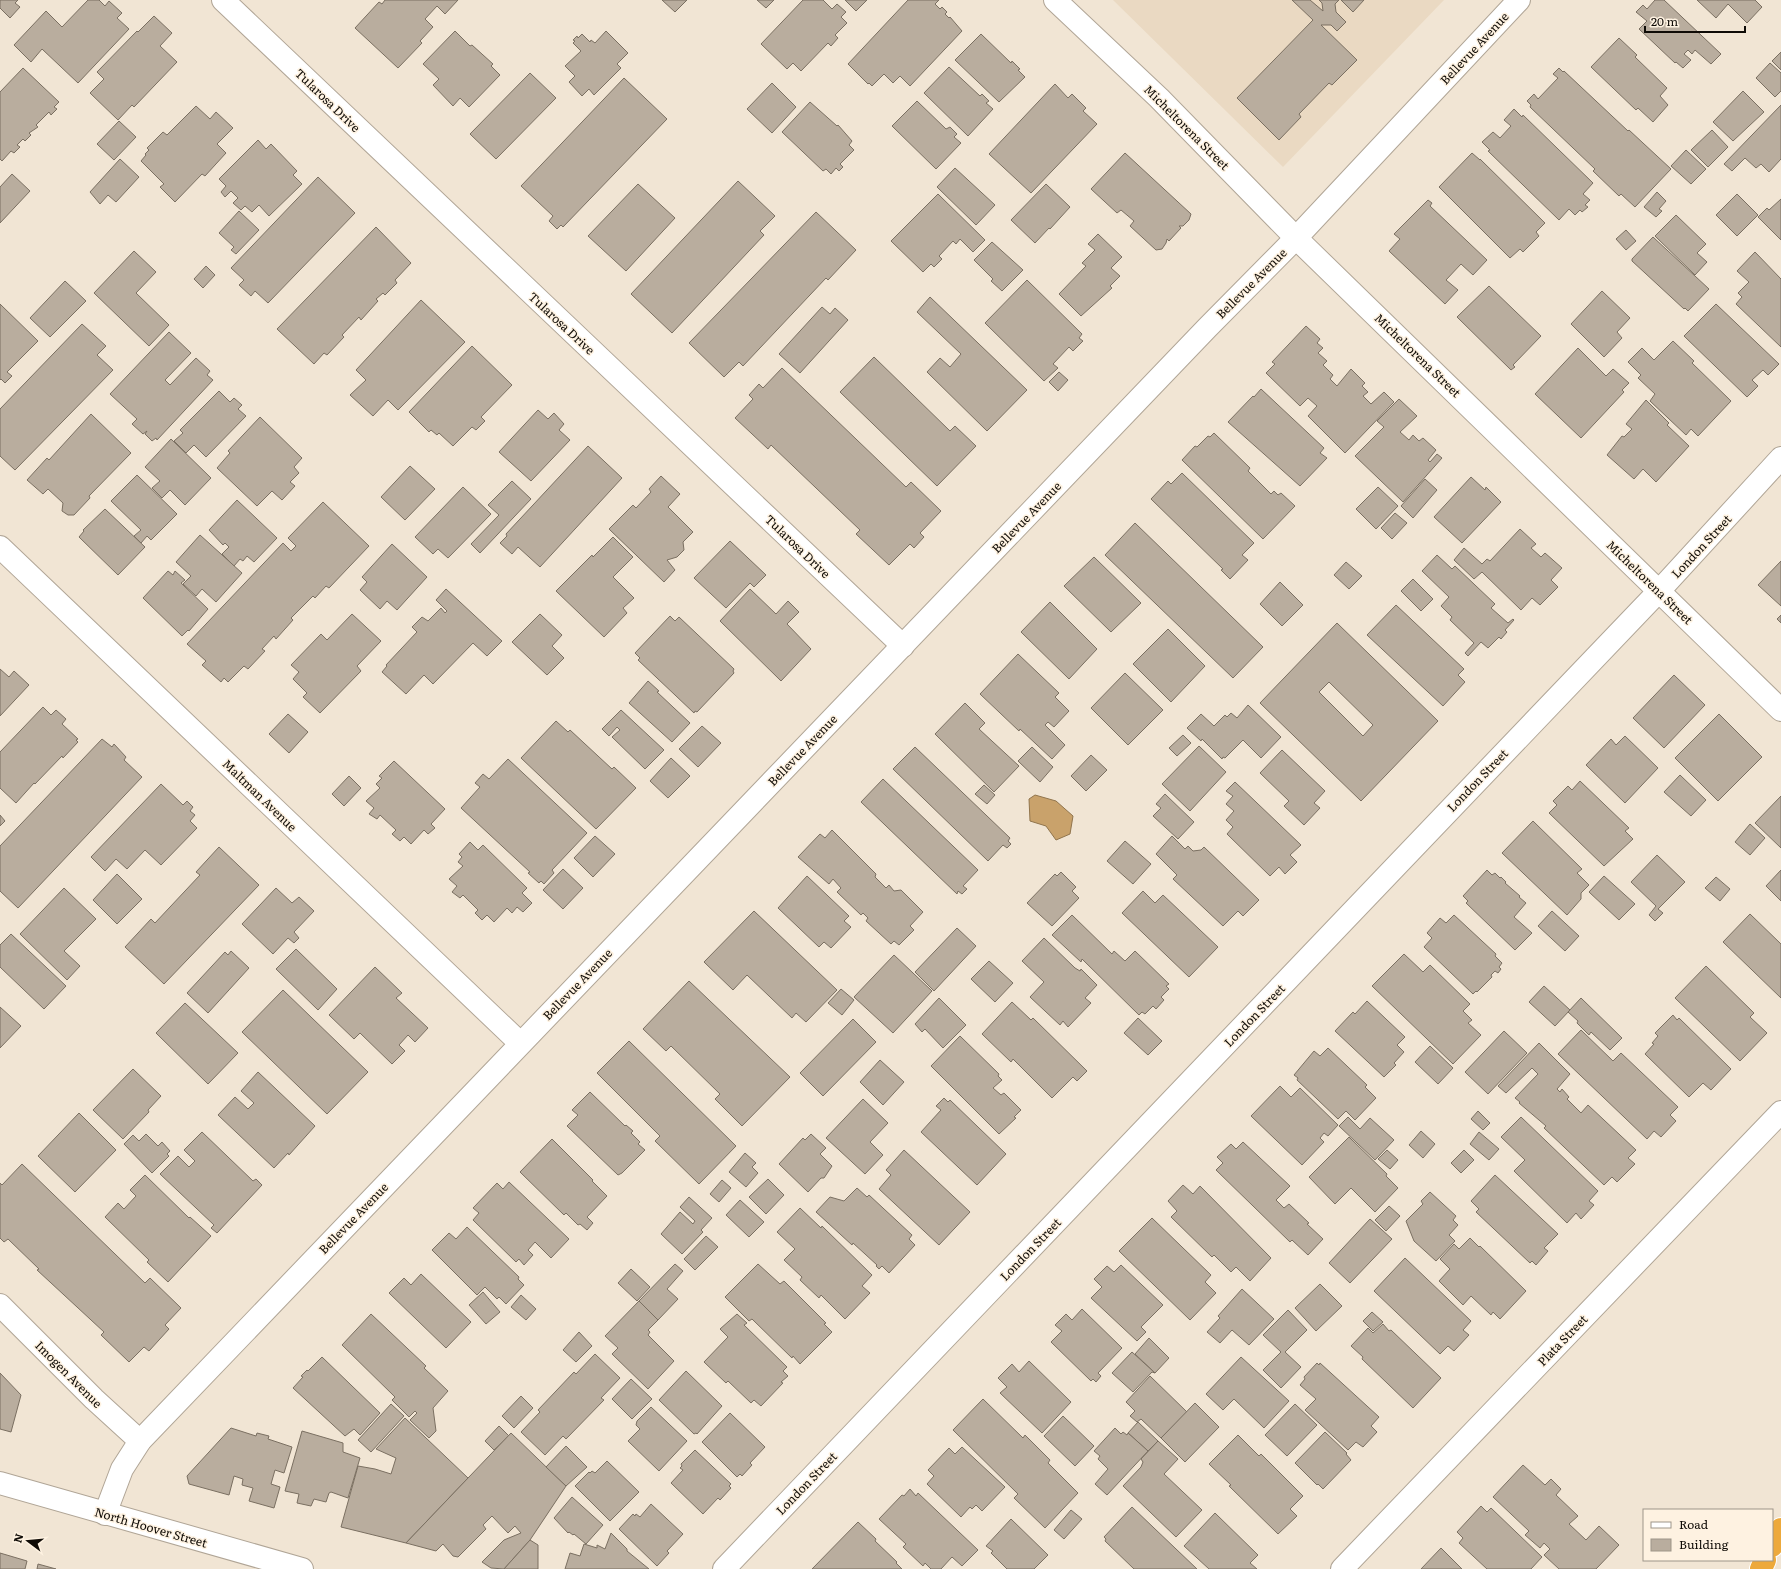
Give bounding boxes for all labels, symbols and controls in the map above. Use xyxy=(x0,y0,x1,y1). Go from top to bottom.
street label: Bellevue Avenue xyxy=(1436,8,1512,88)
scale bar xyxy=(1645,8,1745,34)
text: 20 m xyxy=(1651,12,1678,30)
street label: Tularosa Drive xyxy=(291,64,365,136)
street label: Micheltorena Street xyxy=(1140,80,1234,174)
street label: Bellevue Avenue xyxy=(1212,244,1290,322)
street label: Tularosa Drive xyxy=(525,287,599,359)
street label: Micheltorena Street xyxy=(1371,309,1465,401)
street label: Bellevue Avenue xyxy=(987,477,1065,557)
street label: Tularosa Drive xyxy=(761,510,835,582)
street label: London Street xyxy=(1667,510,1735,582)
street label: Micheltorena Street xyxy=(1603,536,1697,628)
street label: Bellevue Avenue xyxy=(763,710,841,790)
street label: London Street xyxy=(1442,744,1512,815)
street label: Maltman Avenue xyxy=(219,755,301,835)
street label: Bellevue Avenue xyxy=(538,944,616,1024)
street label: London Street xyxy=(1219,979,1289,1050)
street label: Bellevue Avenue xyxy=(314,1178,392,1258)
street label: London Street xyxy=(995,1213,1065,1284)
street label: Plata Street xyxy=(1533,1310,1591,1370)
street label: Imogen Avenue xyxy=(31,1336,107,1412)
street label: London Street xyxy=(771,1447,841,1518)
street label: North Hoover Street xyxy=(93,1502,210,1552)
legend xyxy=(1643,1509,1773,1561)
text: Road xyxy=(1679,1515,1709,1533)
north arrow xyxy=(8,1521,48,1561)
text: N xyxy=(8,1531,26,1545)
text: Building xyxy=(1679,1535,1729,1553)

